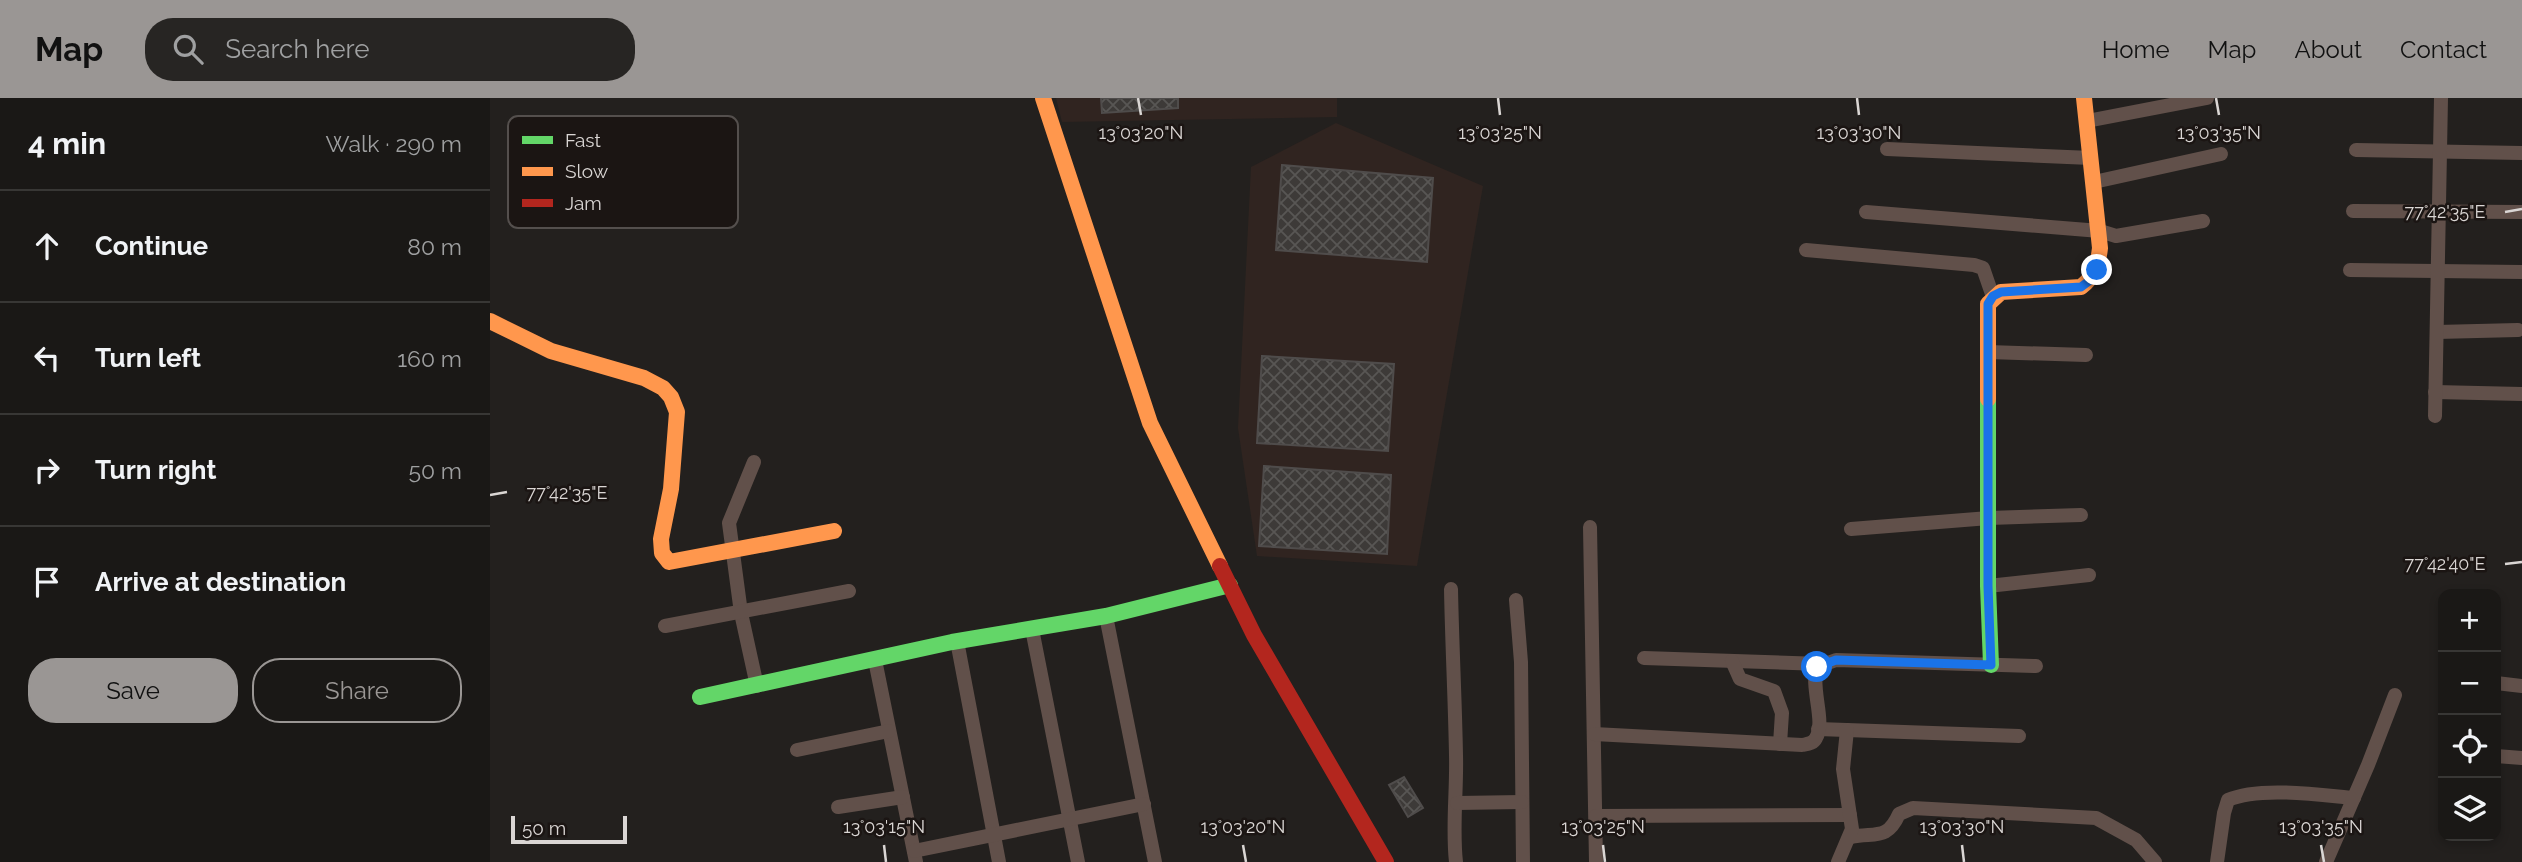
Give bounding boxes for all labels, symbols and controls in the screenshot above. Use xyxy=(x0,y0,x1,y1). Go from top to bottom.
search box xyxy=(145,18,635,81)
text: Map xyxy=(35,30,103,69)
icon: search xyxy=(169,30,207,68)
text: Search here xyxy=(225,34,370,64)
text: Home xyxy=(2102,35,2170,64)
text: Map xyxy=(2208,35,2256,64)
text: About xyxy=(2294,35,2362,64)
text: Contact xyxy=(2400,35,2487,64)
legend xyxy=(508,116,738,228)
text: 13°03'20"N xyxy=(1099,122,1183,143)
text: 13°03'25"N xyxy=(1458,122,1542,143)
text: 13°03'30"N xyxy=(1816,122,1902,143)
text: 13°03'35"N xyxy=(2177,122,2261,143)
text: 4 min xyxy=(28,126,106,161)
text: Fast xyxy=(565,129,601,151)
text: Walk · 290 m xyxy=(326,130,462,157)
text: Slow xyxy=(565,160,609,182)
text: Jam xyxy=(565,192,602,214)
text: 77°42'35"E xyxy=(2405,201,2485,222)
icon: ahead xyxy=(28,227,66,265)
text: Continue xyxy=(95,231,208,261)
text: 80 m xyxy=(407,233,462,260)
route end xyxy=(2081,254,2112,285)
icon: left xyxy=(28,339,66,377)
text: Turn left xyxy=(95,343,201,373)
text: 160 m xyxy=(397,345,462,372)
icon: right xyxy=(28,451,66,489)
text: Turn right xyxy=(95,455,216,485)
text: 50 m xyxy=(408,457,462,484)
text: 77°42'35"E xyxy=(527,482,607,503)
text: 77°42'40"E xyxy=(2405,553,2485,574)
icon: arrive xyxy=(28,563,66,601)
text: Arrive at destination xyxy=(95,567,346,597)
map controls xyxy=(2438,589,2501,841)
button: + xyxy=(2438,589,2501,652)
route start xyxy=(1801,651,1832,682)
button: − xyxy=(2438,652,2501,715)
button: Save xyxy=(28,658,238,723)
button: Share xyxy=(252,658,462,723)
button: locate xyxy=(2438,715,2501,778)
button: layers xyxy=(2438,778,2501,841)
scale bar xyxy=(511,813,626,845)
text: 13°03'15"N xyxy=(843,816,925,837)
text: 13°03'20"N xyxy=(1201,816,1285,837)
text: 13°03'25"N xyxy=(1561,816,1645,837)
text: 13°03'30"N xyxy=(1919,816,2005,837)
text: 13°03'35"N xyxy=(2279,816,2363,837)
text: 50 m xyxy=(522,817,566,839)

